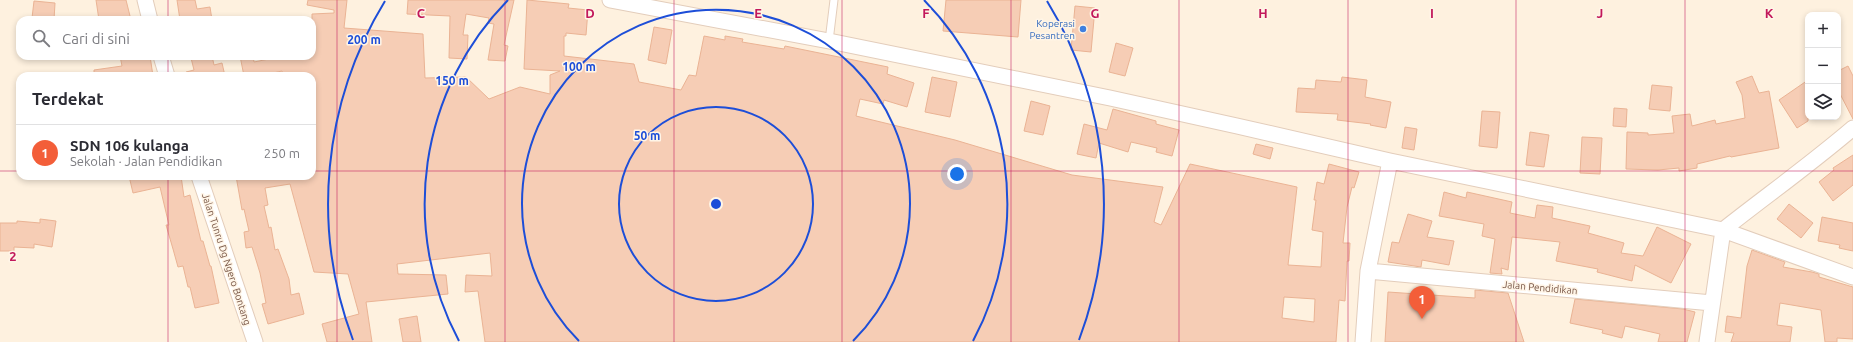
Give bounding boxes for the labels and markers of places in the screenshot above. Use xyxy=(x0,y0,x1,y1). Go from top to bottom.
place label: Koperasi Pesantren xyxy=(1030,18,1075,41)
marker: Koperasi Pesantren xyxy=(1078,24,1088,34)
centre of rings xyxy=(709,197,723,211)
pin: 1 xyxy=(1409,286,1435,319)

